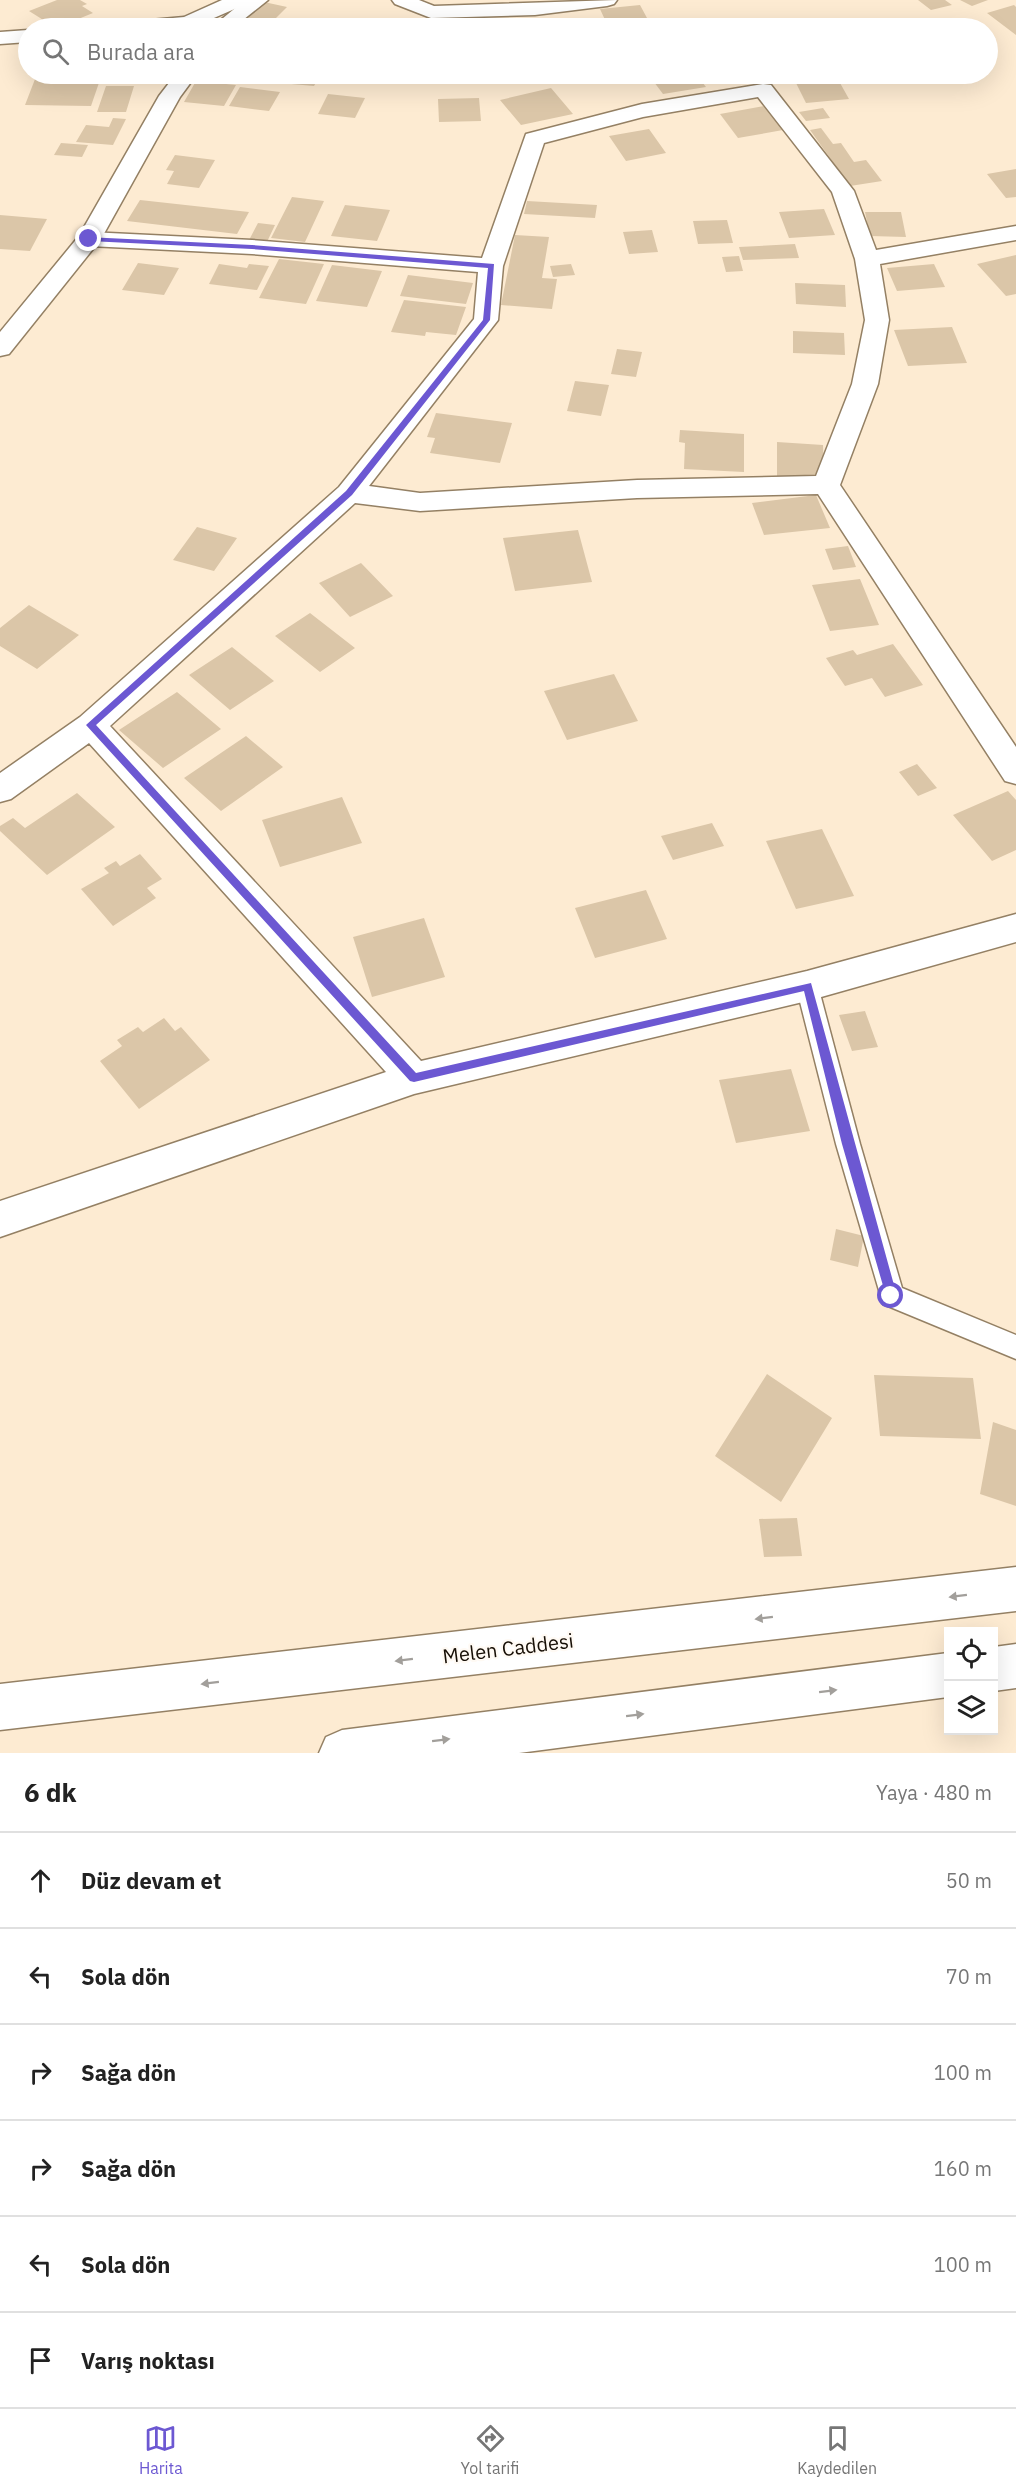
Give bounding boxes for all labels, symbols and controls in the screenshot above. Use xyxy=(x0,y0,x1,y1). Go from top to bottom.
search box xyxy=(18,18,998,84)
icon: search xyxy=(39,35,72,68)
text: Burada ara xyxy=(87,37,195,66)
route end xyxy=(75,225,101,251)
route start xyxy=(877,1282,903,1308)
one-way arrow xyxy=(948,1591,967,1601)
one-way arrow xyxy=(755,1614,774,1623)
street label: Melen Caddesi xyxy=(441,1627,575,1669)
map controls xyxy=(944,1627,998,1735)
button: locate xyxy=(944,1627,998,1681)
one-way arrow xyxy=(394,1655,413,1665)
one-way arrow xyxy=(200,1678,219,1687)
button: layers xyxy=(944,1681,998,1735)
one-way arrow xyxy=(819,1686,838,1695)
one-way arrow xyxy=(625,1711,644,1720)
one-way arrow xyxy=(432,1736,451,1745)
text: 6 dk xyxy=(24,1775,77,1809)
text: Yaya · 480 m xyxy=(876,1779,992,1806)
icon: ahead xyxy=(24,1864,57,1897)
text: Düz devam et xyxy=(81,1866,221,1895)
text: 50 m xyxy=(946,1867,992,1894)
icon: left xyxy=(24,1960,57,1993)
text: Sola dön xyxy=(81,1962,170,1991)
text: 70 m xyxy=(946,1963,992,1990)
icon: right xyxy=(24,2056,57,2089)
text: Sağa dön xyxy=(81,2058,176,2087)
text: 100 m xyxy=(934,2059,992,2086)
icon: right xyxy=(24,2152,57,2185)
text: Sağa dön xyxy=(81,2154,176,2183)
text: 160 m xyxy=(934,2155,992,2182)
icon: left xyxy=(24,2248,57,2281)
text: Sola dön xyxy=(81,2250,170,2279)
text: 100 m xyxy=(934,2251,992,2278)
icon: arrive xyxy=(24,2344,57,2377)
text: Varış noktası xyxy=(81,2346,215,2375)
tab: Harita xyxy=(139,2422,183,2478)
tab: Yol tarifi xyxy=(461,2422,519,2478)
tab: Kaydedilen xyxy=(797,2422,877,2478)

